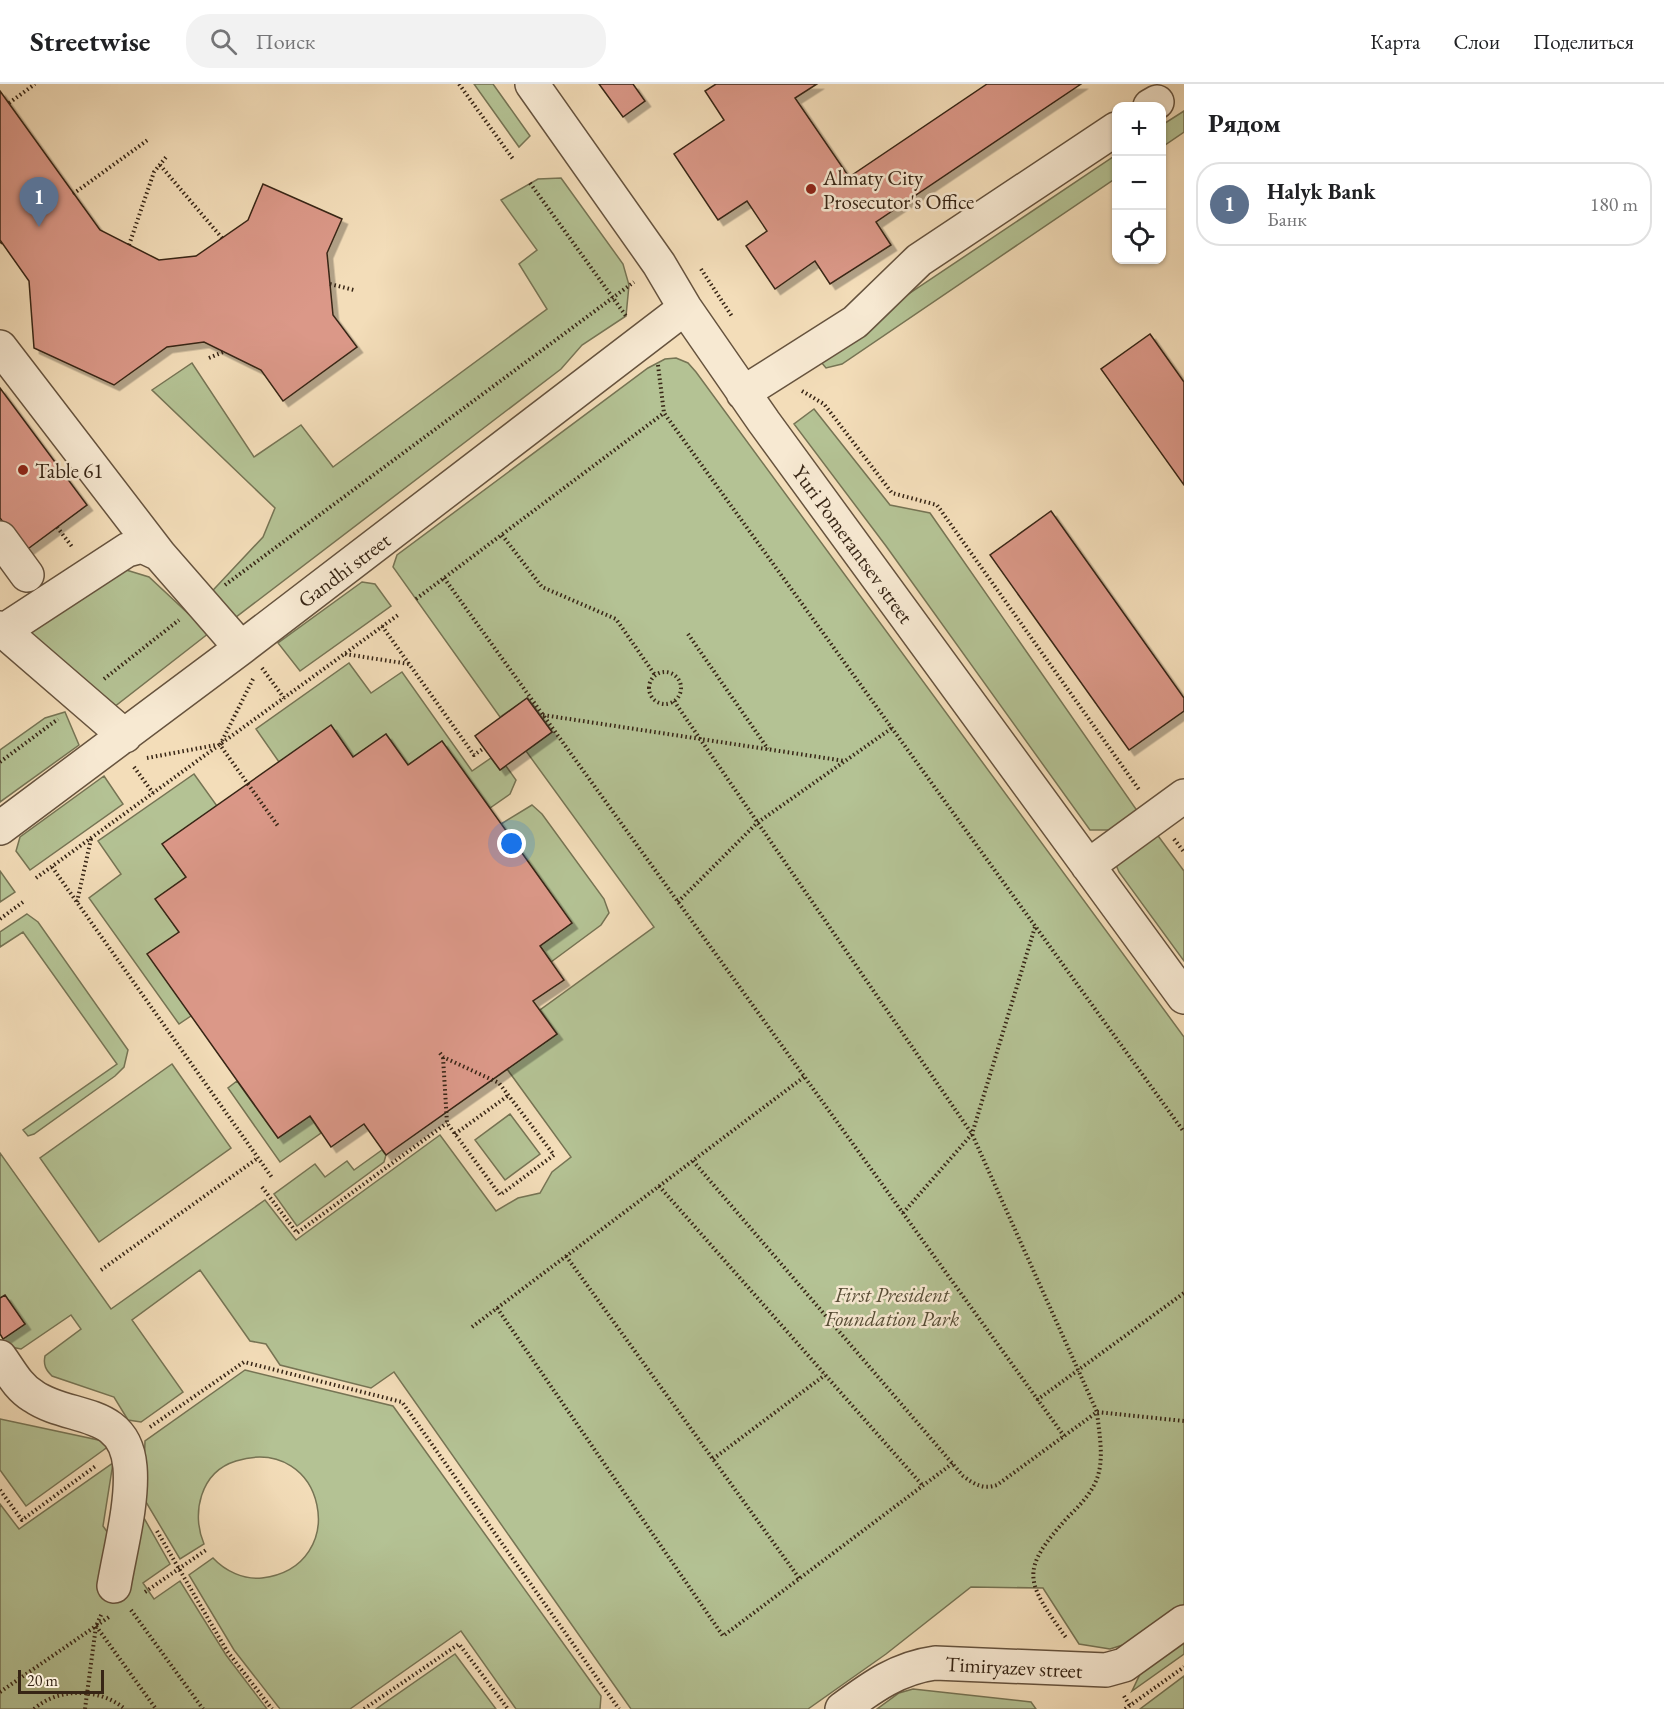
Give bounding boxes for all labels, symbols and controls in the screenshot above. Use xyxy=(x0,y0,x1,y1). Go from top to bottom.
search box xyxy=(186,14,606,68)
text: Streetwise xyxy=(30,23,150,59)
icon: search xyxy=(207,25,240,58)
text: Поиск xyxy=(255,27,315,56)
text: Карта xyxy=(1370,28,1420,55)
text: Слои xyxy=(1453,28,1500,55)
text: Поделиться xyxy=(1533,28,1634,55)
map controls xyxy=(1112,102,1166,264)
button: + xyxy=(1112,102,1166,156)
text: Рядом xyxy=(1208,106,1281,140)
button: − xyxy=(1112,156,1166,210)
place label: Almaty City Prosecutor's Office xyxy=(822,164,974,215)
text: Halyk Bank xyxy=(1267,177,1376,206)
pin: 1 xyxy=(20,178,58,227)
marker: Almaty City Prosecutor's Office xyxy=(804,182,818,196)
text: 1 xyxy=(1224,191,1235,217)
text: 180 m xyxy=(1590,191,1638,217)
text: Банк xyxy=(1267,206,1307,232)
button: locate xyxy=(1112,210,1166,264)
place label: Table 61 xyxy=(35,457,103,484)
street label: Yuri Pomerantsev street xyxy=(786,459,920,629)
marker: Table 61 xyxy=(16,463,30,477)
street label: Gandhi street xyxy=(292,526,396,613)
your location xyxy=(497,829,526,858)
park label: First President Foundation Park xyxy=(824,1281,960,1332)
street label: Timiryazev street xyxy=(945,1650,1084,1684)
scale bar xyxy=(18,1667,104,1694)
text: 20 m xyxy=(27,1670,58,1691)

